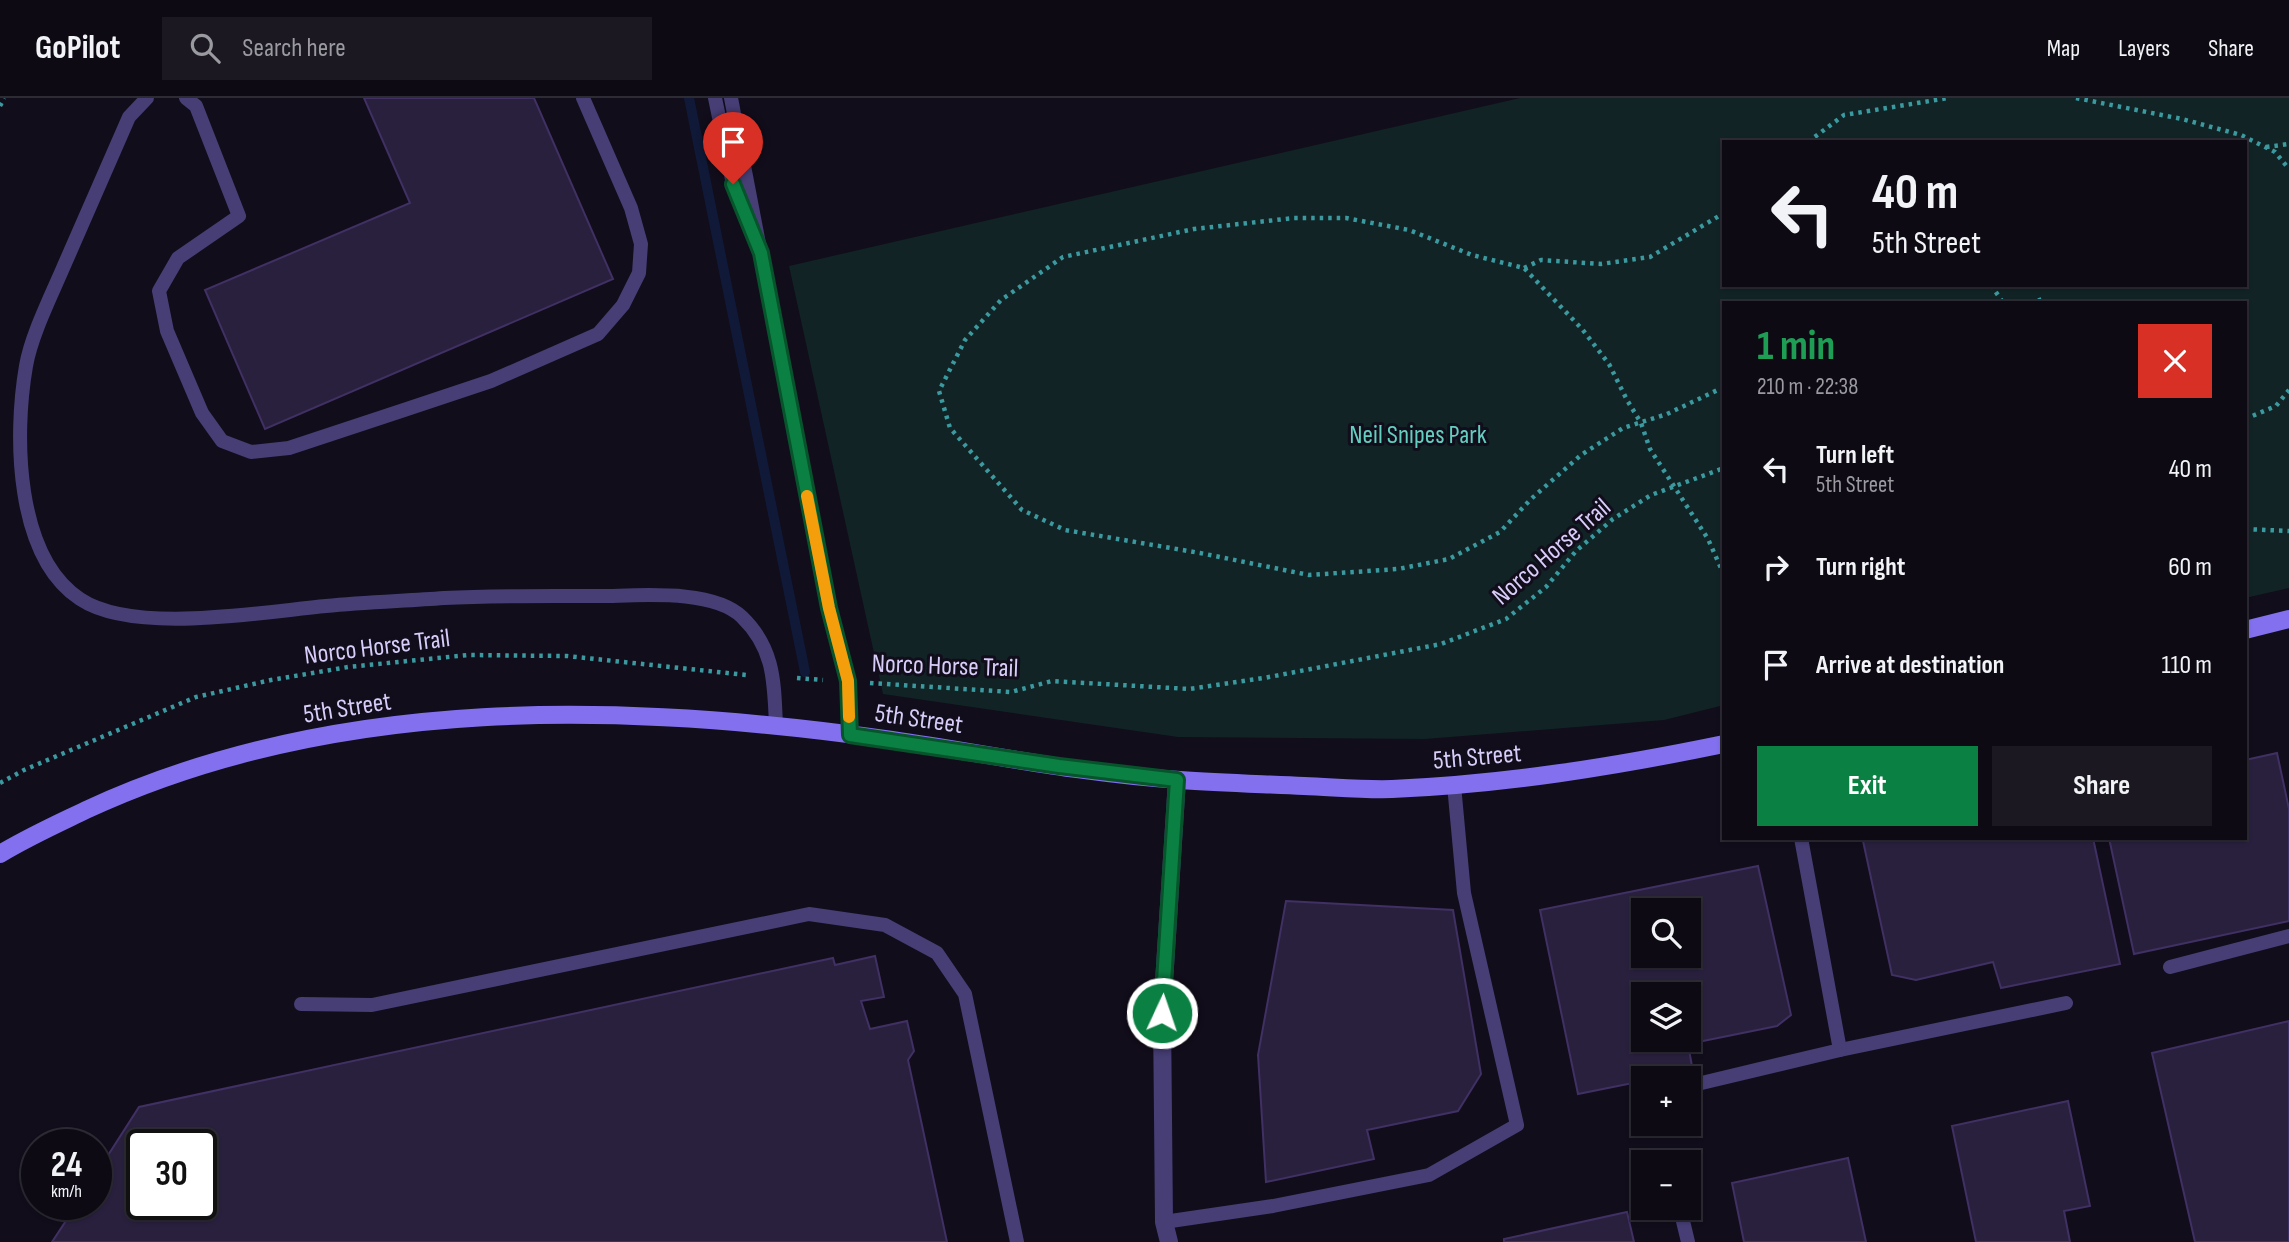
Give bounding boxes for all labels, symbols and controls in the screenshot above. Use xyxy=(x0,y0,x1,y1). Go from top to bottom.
search box xyxy=(162,17,652,80)
text: GoPilot xyxy=(35,28,120,68)
icon: search xyxy=(186,29,224,67)
text: Search here xyxy=(242,33,346,64)
text: Map xyxy=(2047,34,2080,63)
text: Layers xyxy=(2118,34,2170,63)
text: Share xyxy=(2208,34,2254,63)
pin xyxy=(703,112,763,184)
icon: arrive xyxy=(714,123,752,161)
text: 40 m xyxy=(1872,164,1958,223)
icon: left xyxy=(1757,168,1848,259)
text: 5th Street xyxy=(1872,224,1981,263)
text: 1 min xyxy=(1757,321,1835,372)
button: close xyxy=(2138,324,2212,398)
text: 210 m · 22:38 xyxy=(1757,373,1858,401)
park label: Neil Snipes Park xyxy=(1349,420,1487,451)
text: Turn left xyxy=(1816,440,1894,471)
icon: left xyxy=(1757,450,1795,488)
text: 40 m xyxy=(2169,454,2212,485)
text: 5th Street xyxy=(1816,471,1894,499)
street label: Norco Horse Trail xyxy=(1486,492,1618,612)
icon: right xyxy=(1757,548,1795,586)
text: Turn right xyxy=(1816,552,1905,583)
text: 60 m xyxy=(2168,552,2212,583)
street label: Norco Horse Trail xyxy=(303,623,452,672)
icon: arrive xyxy=(1757,646,1795,684)
street label: Norco Horse Trail xyxy=(871,648,1019,685)
text: Arrive at destination xyxy=(1816,650,2004,681)
text: 110 m xyxy=(2161,650,2212,681)
street label: 5th Street xyxy=(301,686,393,731)
street label: 5th Street xyxy=(873,698,965,741)
street label: 5th Street xyxy=(1432,738,1523,777)
button: Exit xyxy=(1757,746,1978,826)
button: Share xyxy=(1992,746,2212,826)
map controls xyxy=(1631,898,1701,1220)
button: search xyxy=(1631,898,1701,968)
position arrow xyxy=(1125,976,1199,1050)
button: layers xyxy=(1631,982,1701,1052)
button: + xyxy=(1631,1066,1701,1136)
speed limit sign: 30 xyxy=(126,1129,217,1220)
text: 24 xyxy=(51,1144,82,1187)
button: − xyxy=(1631,1150,1701,1220)
text: km/h xyxy=(51,1181,82,1202)

